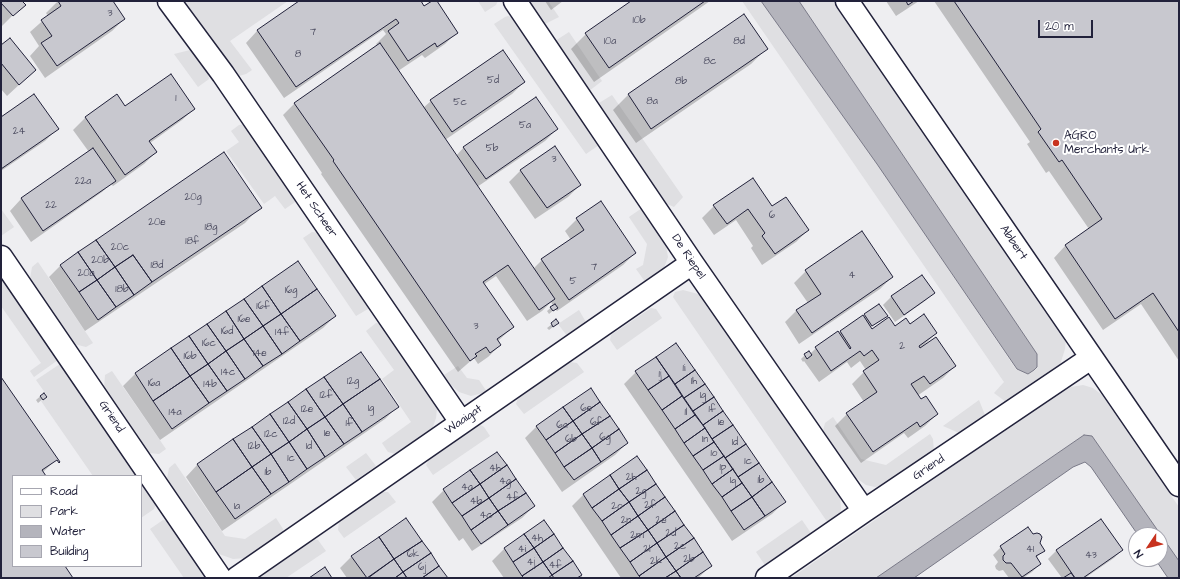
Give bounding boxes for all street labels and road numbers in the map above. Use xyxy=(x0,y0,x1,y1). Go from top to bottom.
street label: Het Scheer xyxy=(292,179,340,241)
street label: Abbert xyxy=(996,223,1030,263)
street label: De Riepel xyxy=(668,232,708,282)
street label: Griend xyxy=(95,398,127,436)
street label: Waaigat xyxy=(442,402,486,438)
street label: Griend xyxy=(910,452,948,484)

